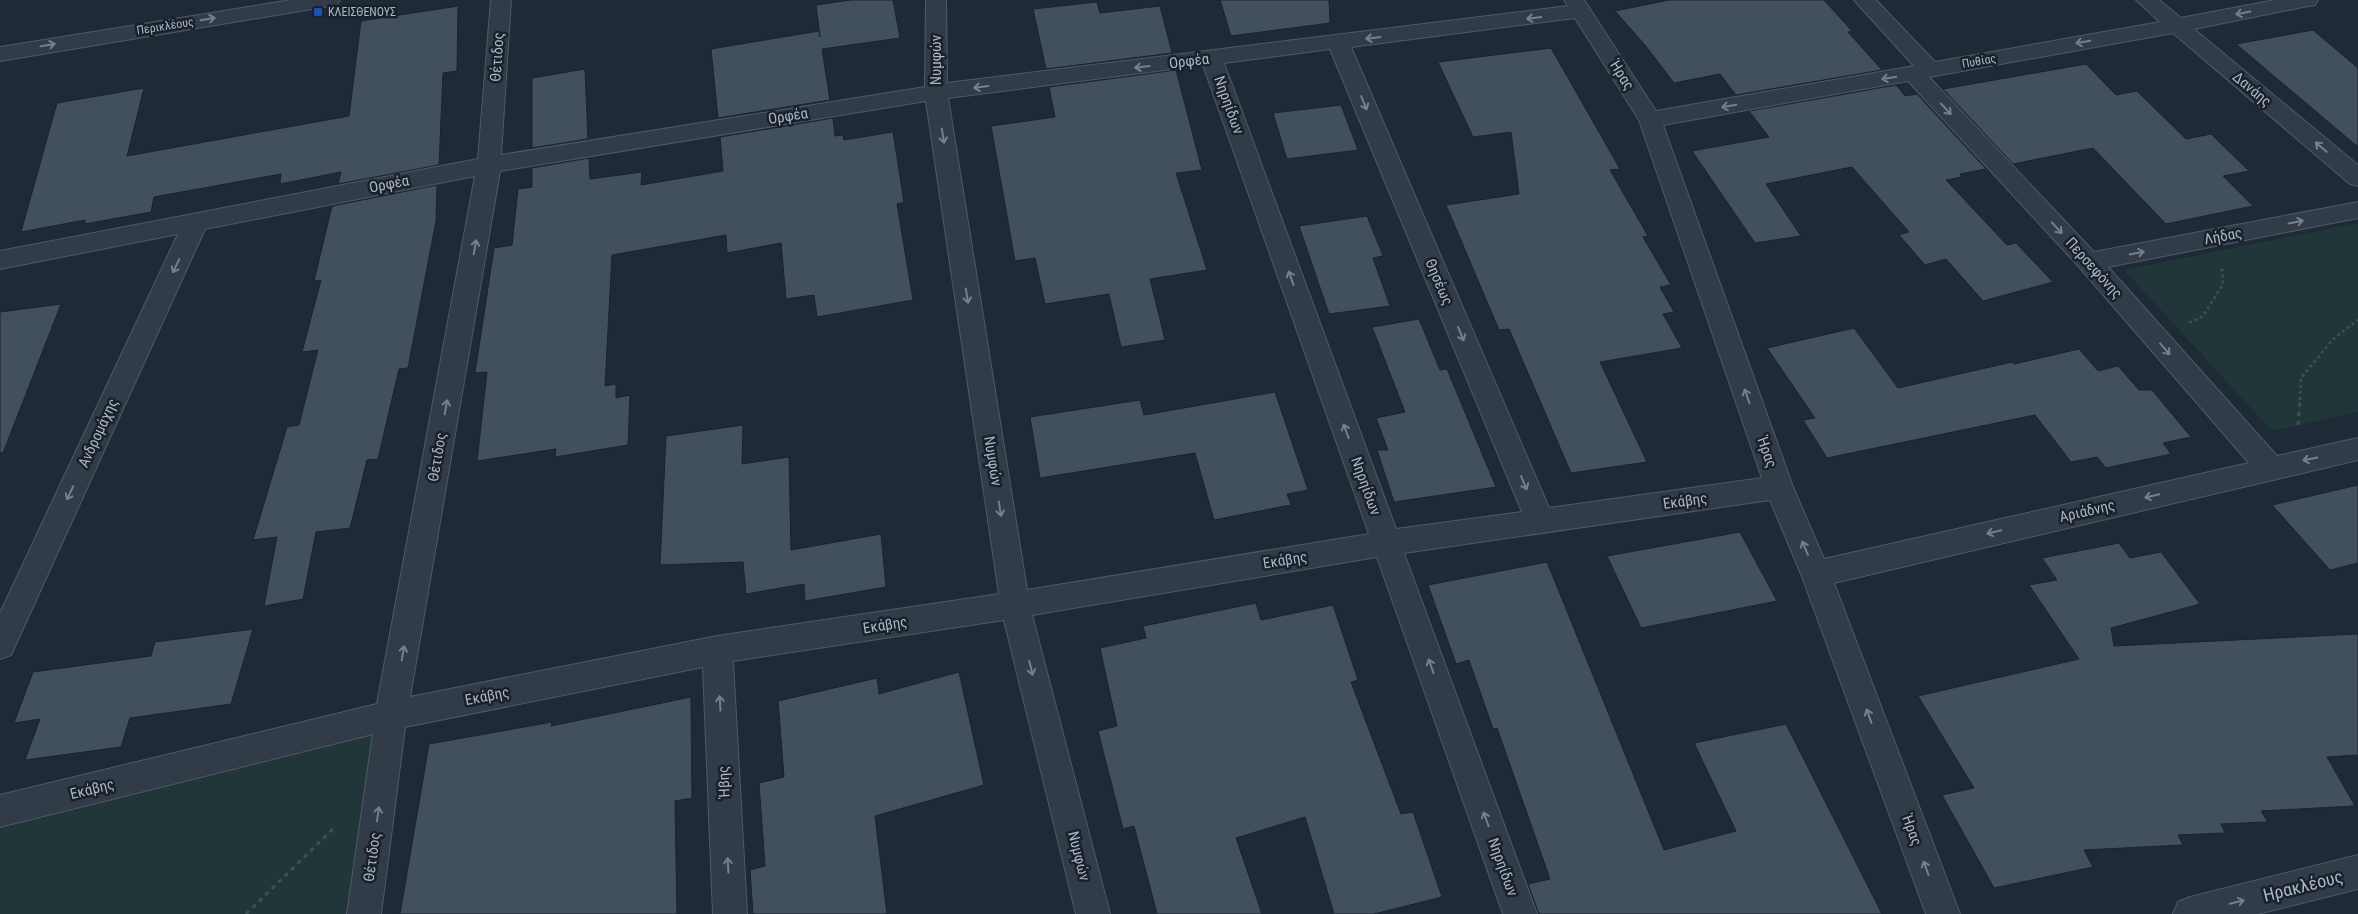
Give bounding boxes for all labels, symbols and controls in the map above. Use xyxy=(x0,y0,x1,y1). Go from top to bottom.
place label: ΚΛΕΙΣΘΕΝΟΥΣ xyxy=(328,5,396,19)
marker: ΚΛΕΙΣΘΕΝΟΥΣ xyxy=(312,6,324,18)
one-way arrow xyxy=(2235,9,2251,18)
one-way arrow xyxy=(200,13,216,23)
one-way arrow xyxy=(1526,13,1542,23)
street label: Περικλέους xyxy=(135,15,195,37)
street label: Θέτιδος xyxy=(486,32,508,82)
one-way arrow xyxy=(1365,33,1381,43)
street label: Νυμφών xyxy=(927,34,945,85)
one-way arrow xyxy=(2075,38,2091,48)
one-way arrow xyxy=(40,40,56,50)
street label: Ορφέα xyxy=(1168,50,1211,72)
street label: Πυθίας xyxy=(1961,51,1997,71)
street label: Ήρας xyxy=(1605,56,1638,93)
one-way arrow xyxy=(1135,62,1151,72)
street label: Δανάης xyxy=(2229,68,2275,110)
street label: Νηρηίδων xyxy=(1210,73,1248,137)
one-way arrow xyxy=(1881,73,1897,83)
one-way arrow xyxy=(973,82,989,92)
one-way arrow xyxy=(1360,95,1369,110)
one-way arrow xyxy=(1721,101,1737,111)
one-way arrow xyxy=(1940,103,1952,115)
street label: Ορφέα xyxy=(767,104,810,128)
one-way arrow xyxy=(938,127,948,143)
one-way arrow xyxy=(2314,141,2327,152)
street label: Ορφέα xyxy=(368,171,411,197)
one-way arrow xyxy=(2288,216,2304,226)
one-way arrow xyxy=(2051,221,2063,234)
street label: Λήδας xyxy=(2203,224,2243,248)
street label: Περσεφόνης xyxy=(2062,234,2126,302)
one-way arrow xyxy=(470,239,480,255)
one-way arrow xyxy=(2128,247,2144,257)
street label: Θησέως xyxy=(1421,256,1457,308)
one-way arrow xyxy=(171,259,181,274)
one-way arrow xyxy=(1286,271,1295,286)
one-way arrow xyxy=(963,288,973,304)
one-way arrow xyxy=(1457,326,1467,341)
one-way arrow xyxy=(2160,342,2171,355)
one-way arrow xyxy=(1742,388,1752,404)
street label: Ανδρομάχης xyxy=(74,396,122,470)
one-way arrow xyxy=(442,399,452,415)
one-way arrow xyxy=(1341,423,1350,439)
street label: Θέτιδος xyxy=(424,431,450,483)
street label: Ήρας xyxy=(1753,433,1781,470)
street label: Νυμφών xyxy=(980,435,1006,488)
street label: Νηρηίδων xyxy=(1347,454,1385,518)
one-way arrow xyxy=(2303,455,2319,464)
one-way arrow xyxy=(1521,476,1530,491)
one-way arrow xyxy=(65,485,75,500)
street label: Εκάβης xyxy=(1662,489,1708,513)
one-way arrow xyxy=(2144,492,2160,501)
street label: Αριάδνης xyxy=(2058,496,2116,526)
one-way arrow xyxy=(996,500,1006,516)
one-way arrow xyxy=(1986,528,2002,537)
one-way arrow xyxy=(1800,541,1810,556)
street label: Εκάβης xyxy=(1262,548,1308,572)
street label: Εκάβης xyxy=(862,613,908,637)
one-way arrow xyxy=(398,646,408,662)
one-way arrow xyxy=(1426,659,1435,674)
one-way arrow xyxy=(1027,660,1036,676)
street label: Εκάβης xyxy=(463,683,511,709)
one-way arrow xyxy=(715,695,725,712)
one-way arrow xyxy=(1864,709,1873,724)
street label: Ήβης xyxy=(714,765,734,800)
street label: Εκάβης xyxy=(68,775,116,803)
one-way arrow xyxy=(373,806,383,822)
one-way arrow xyxy=(1481,811,1490,827)
street label: Ήρας xyxy=(1898,811,1926,848)
street label: Νυμφών xyxy=(1064,829,1094,883)
street label: Θέτιδος xyxy=(360,831,384,883)
street label: Νηρηίδων xyxy=(1484,835,1522,899)
one-way arrow xyxy=(723,858,732,874)
one-way arrow xyxy=(1921,861,1930,876)
street label: Ηρακλέους xyxy=(2261,865,2345,906)
one-way arrow xyxy=(2229,897,2245,906)

